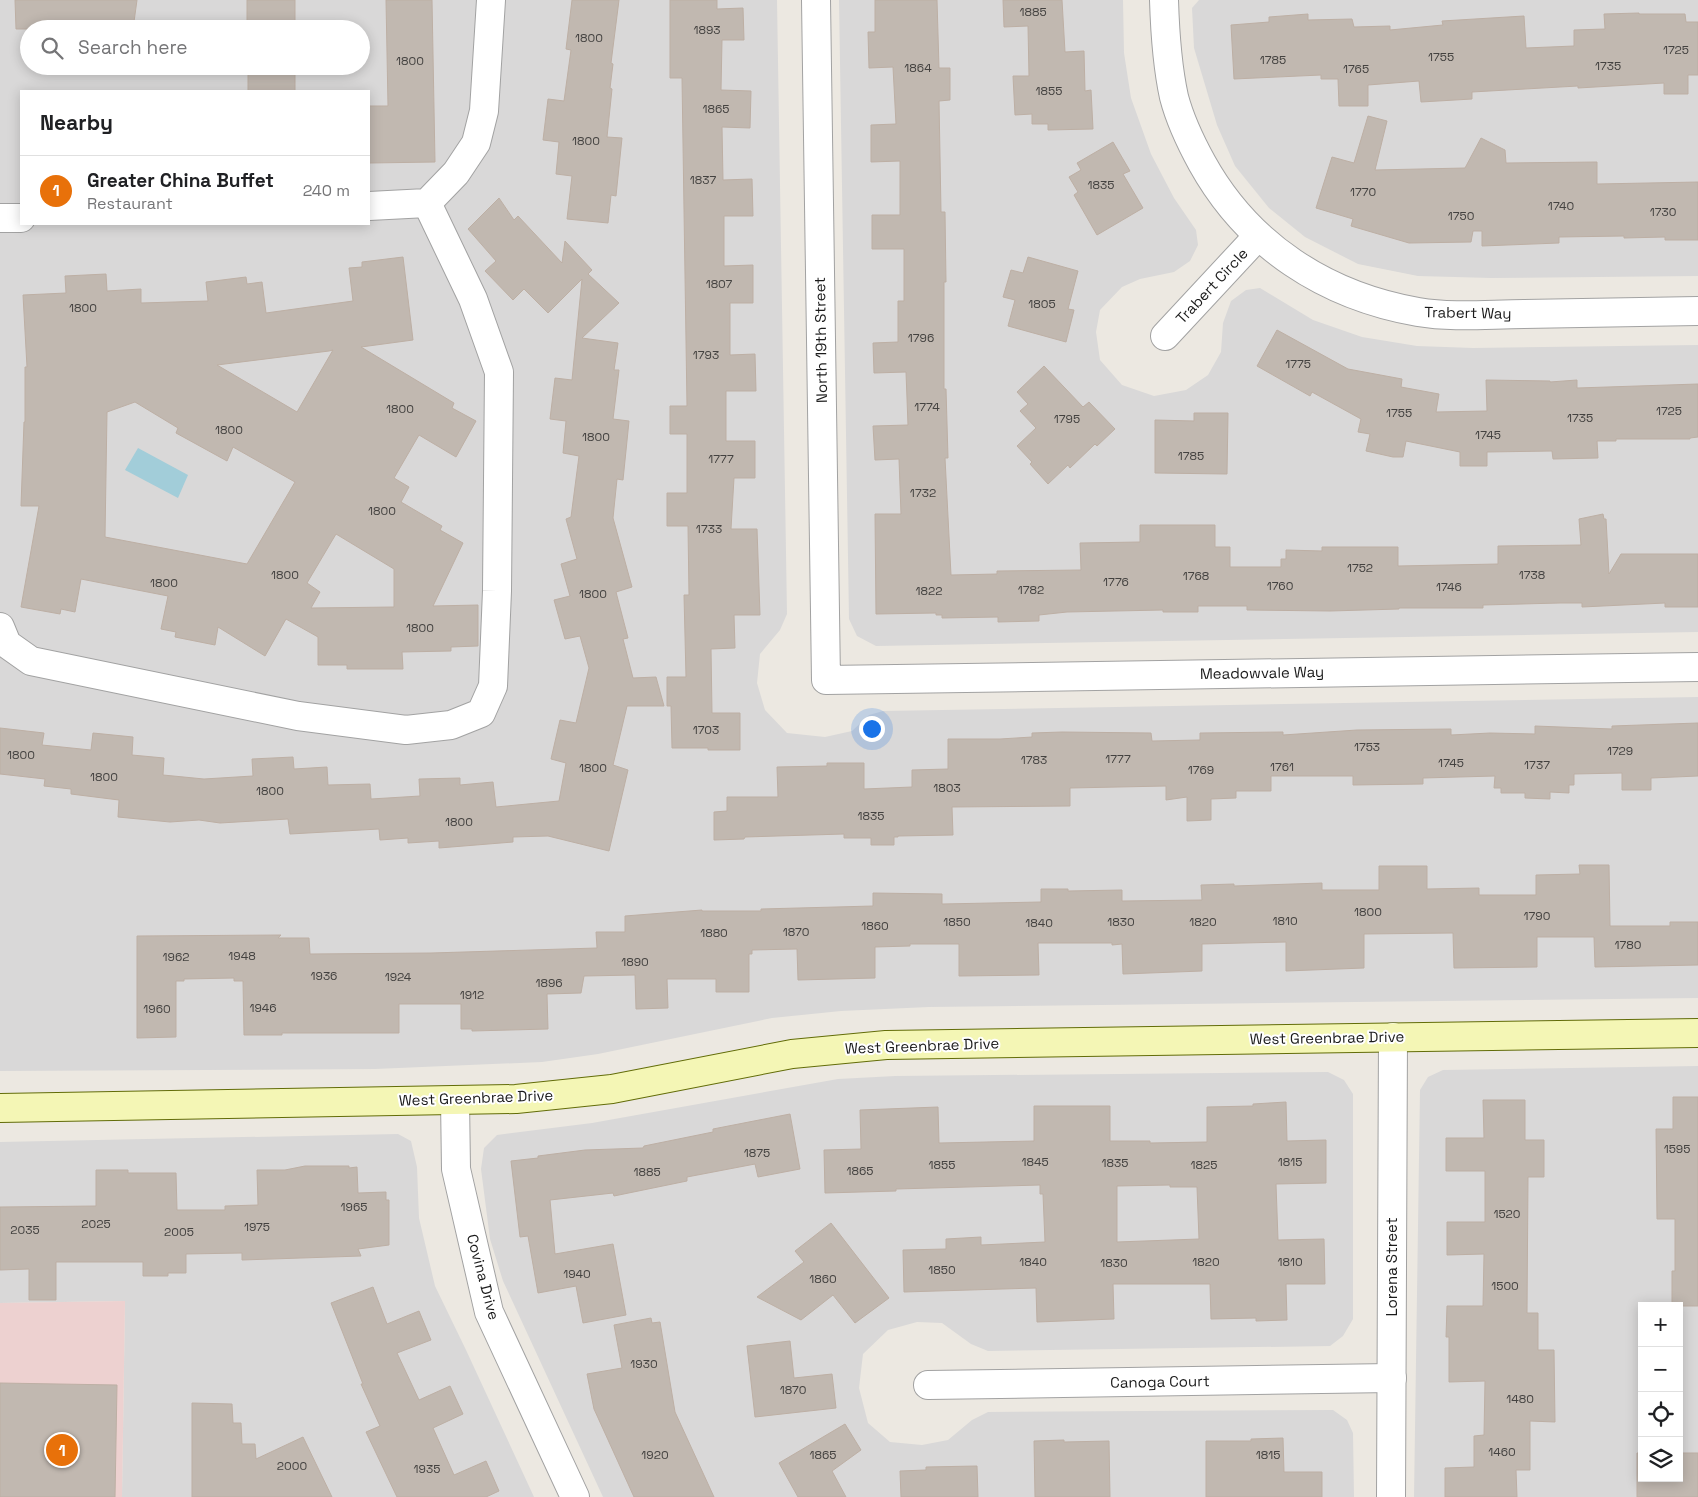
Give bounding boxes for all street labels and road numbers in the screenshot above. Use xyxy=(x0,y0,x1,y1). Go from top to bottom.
street label: Trabert Circle xyxy=(1172,244,1252,328)
street label: North 19th Street xyxy=(810,277,831,403)
street label: Trabert Way xyxy=(1424,302,1512,323)
street label: Meadowvale Way xyxy=(1200,662,1324,683)
street label: West Greenbrae Drive xyxy=(1249,1027,1405,1048)
street label: West Greenbrae Drive xyxy=(844,1033,1000,1058)
street label: West Greenbrae Drive xyxy=(398,1085,554,1110)
street label: Lorena Street xyxy=(1382,1217,1401,1317)
street label: Covina Drive xyxy=(463,1232,504,1322)
street label: Canoga Court xyxy=(1110,1371,1210,1392)

